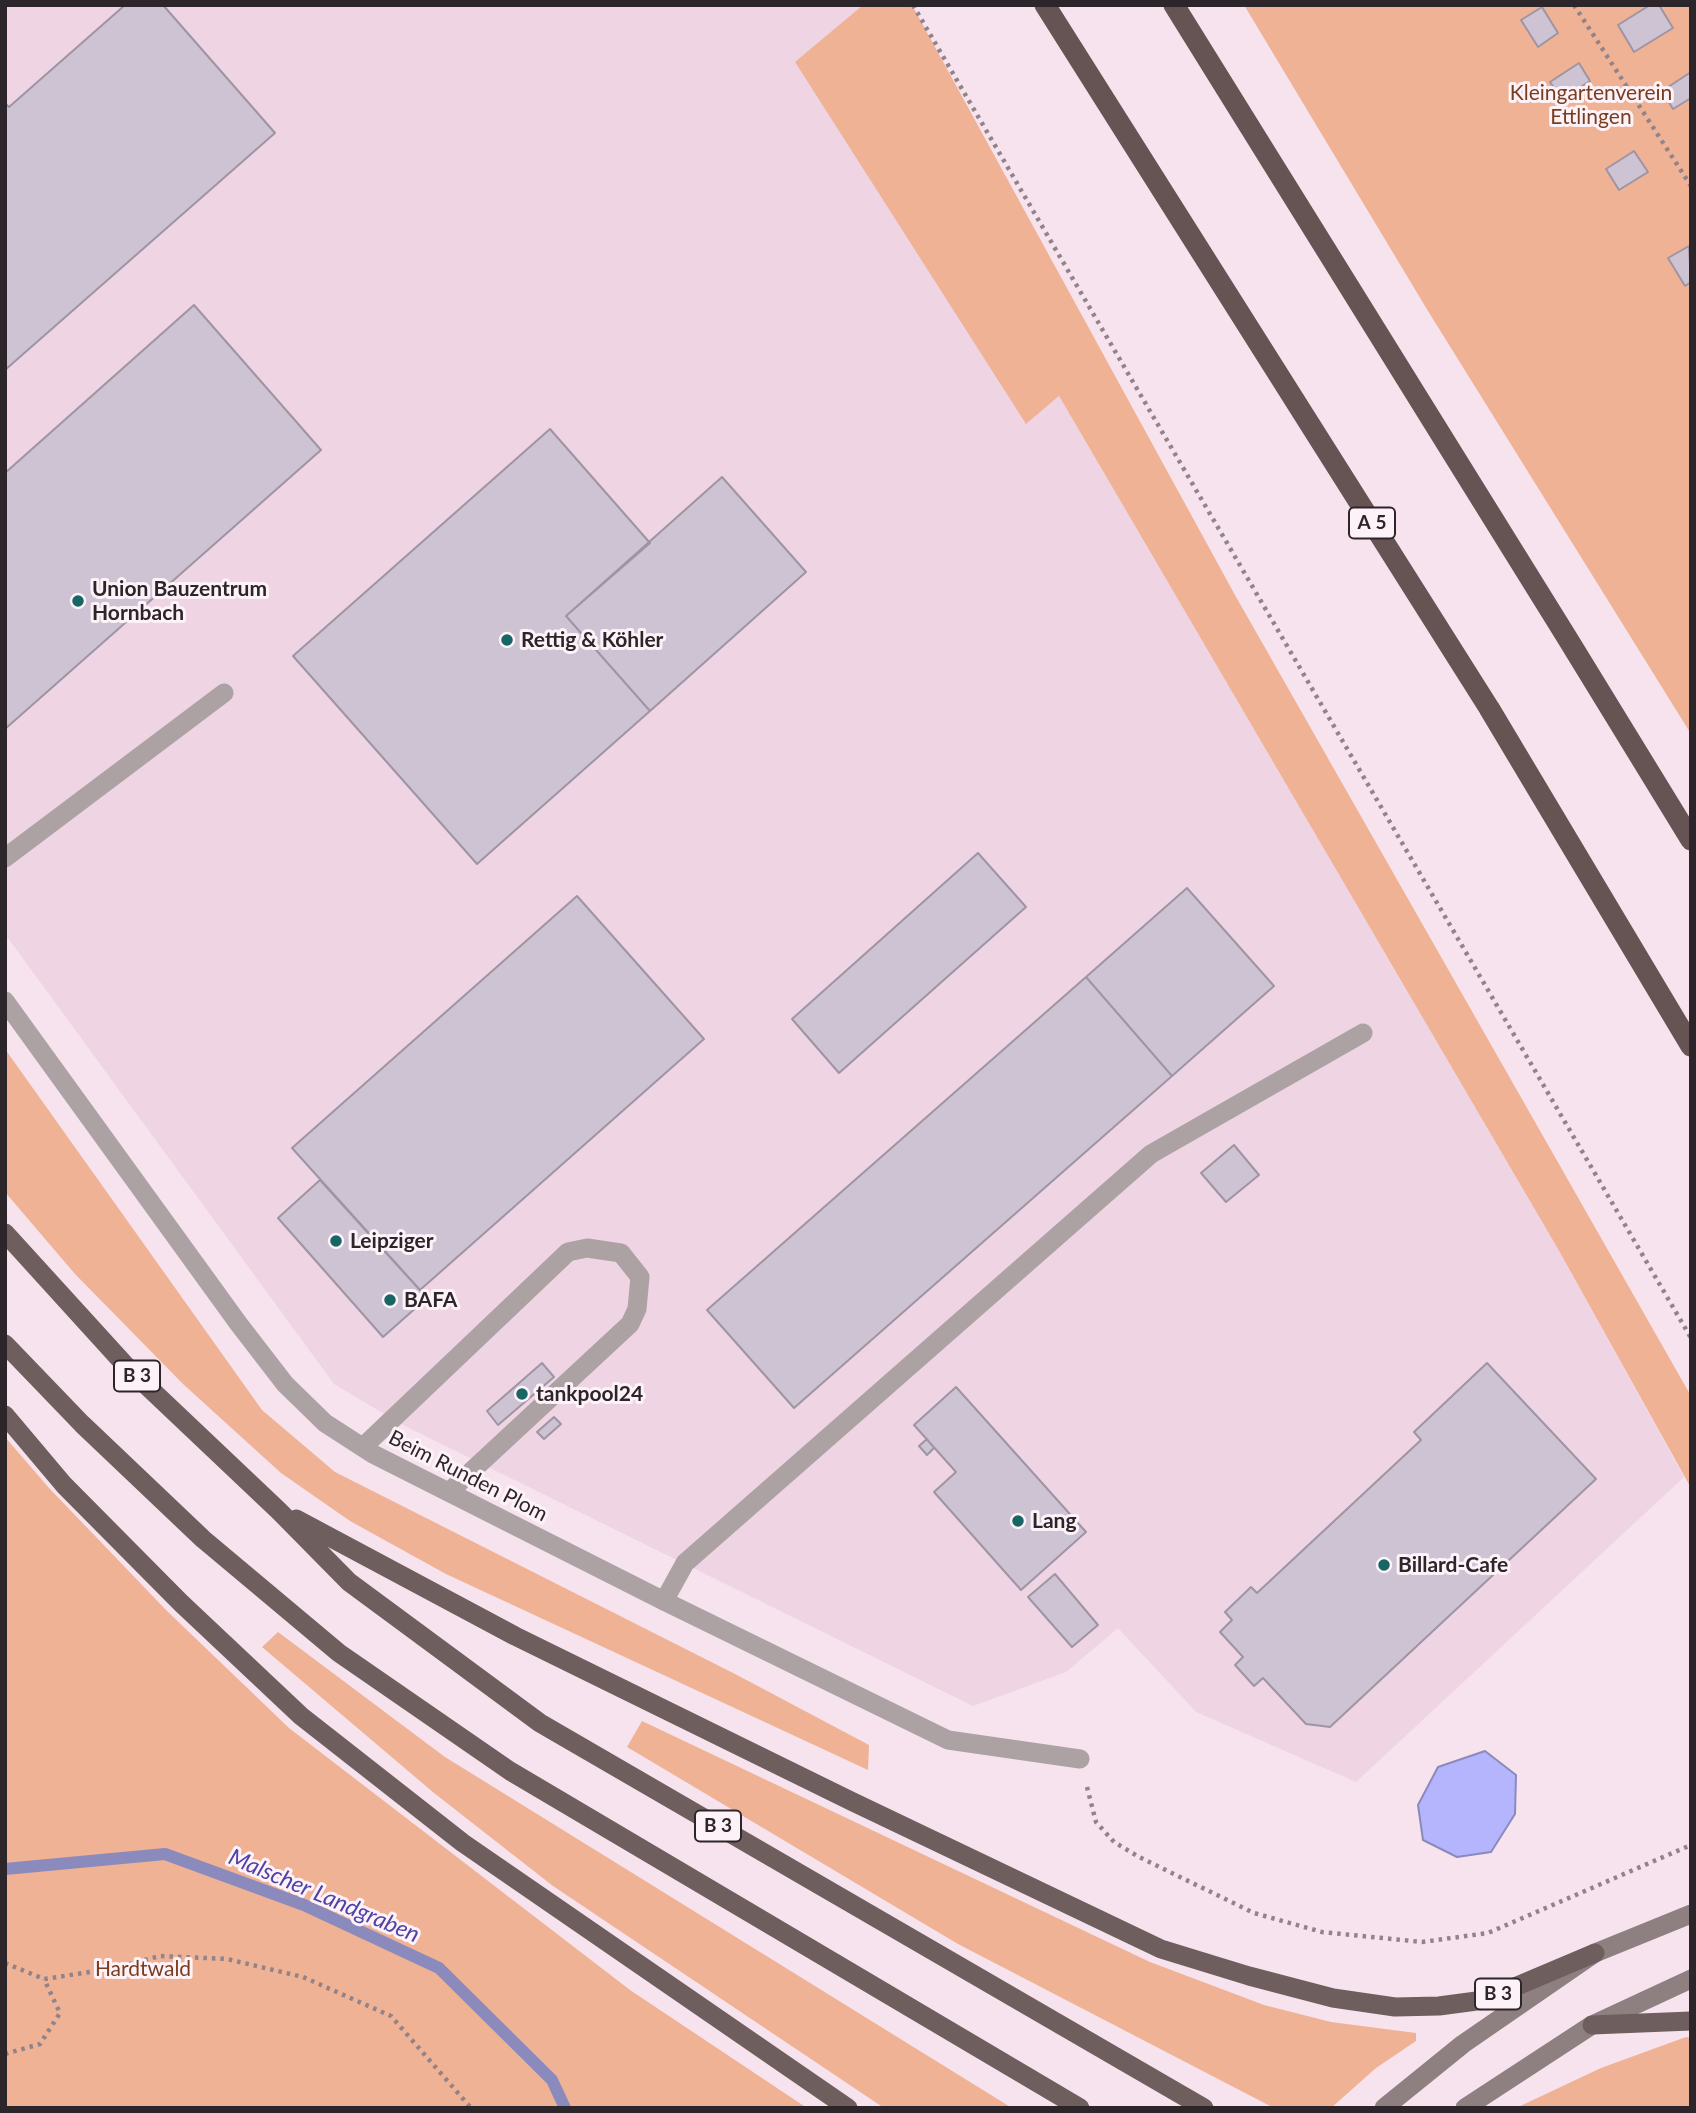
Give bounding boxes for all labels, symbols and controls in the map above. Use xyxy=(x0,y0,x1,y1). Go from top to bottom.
park label: Kleingartenverein Ettlingen xyxy=(1510,80,1672,130)
road number: A 5 xyxy=(1349,508,1395,538)
place label: Union Bauzentrum Hornbach xyxy=(92,576,267,626)
marker: Union Bauzentrum Hornbach xyxy=(70,593,86,609)
place label: Rettig & Köhler xyxy=(521,627,663,653)
marker: Rettig & Köhler xyxy=(499,632,515,648)
place label: Leipziger xyxy=(350,1228,434,1254)
marker: Leipziger xyxy=(328,1233,344,1249)
place label: BAFA xyxy=(404,1287,457,1313)
marker: BAFA xyxy=(382,1292,398,1308)
road number: B 3 xyxy=(114,1360,160,1392)
place label: tankpool24 xyxy=(536,1381,643,1407)
marker: tankpool24 xyxy=(514,1386,530,1402)
street label: Beim Runden Plom xyxy=(384,1425,552,1527)
place label: Lang xyxy=(1032,1508,1076,1534)
marker: Lang xyxy=(1010,1513,1026,1529)
place label: Billard-Cafe xyxy=(1398,1552,1508,1578)
marker: Billard-Cafe xyxy=(1376,1557,1392,1573)
road number: B 3 xyxy=(695,1810,741,1842)
water label: Malscher Landgraben xyxy=(224,1843,424,1949)
park label: Hardtwald xyxy=(95,1956,191,1982)
road number: B 3 xyxy=(1475,1978,1521,2010)

